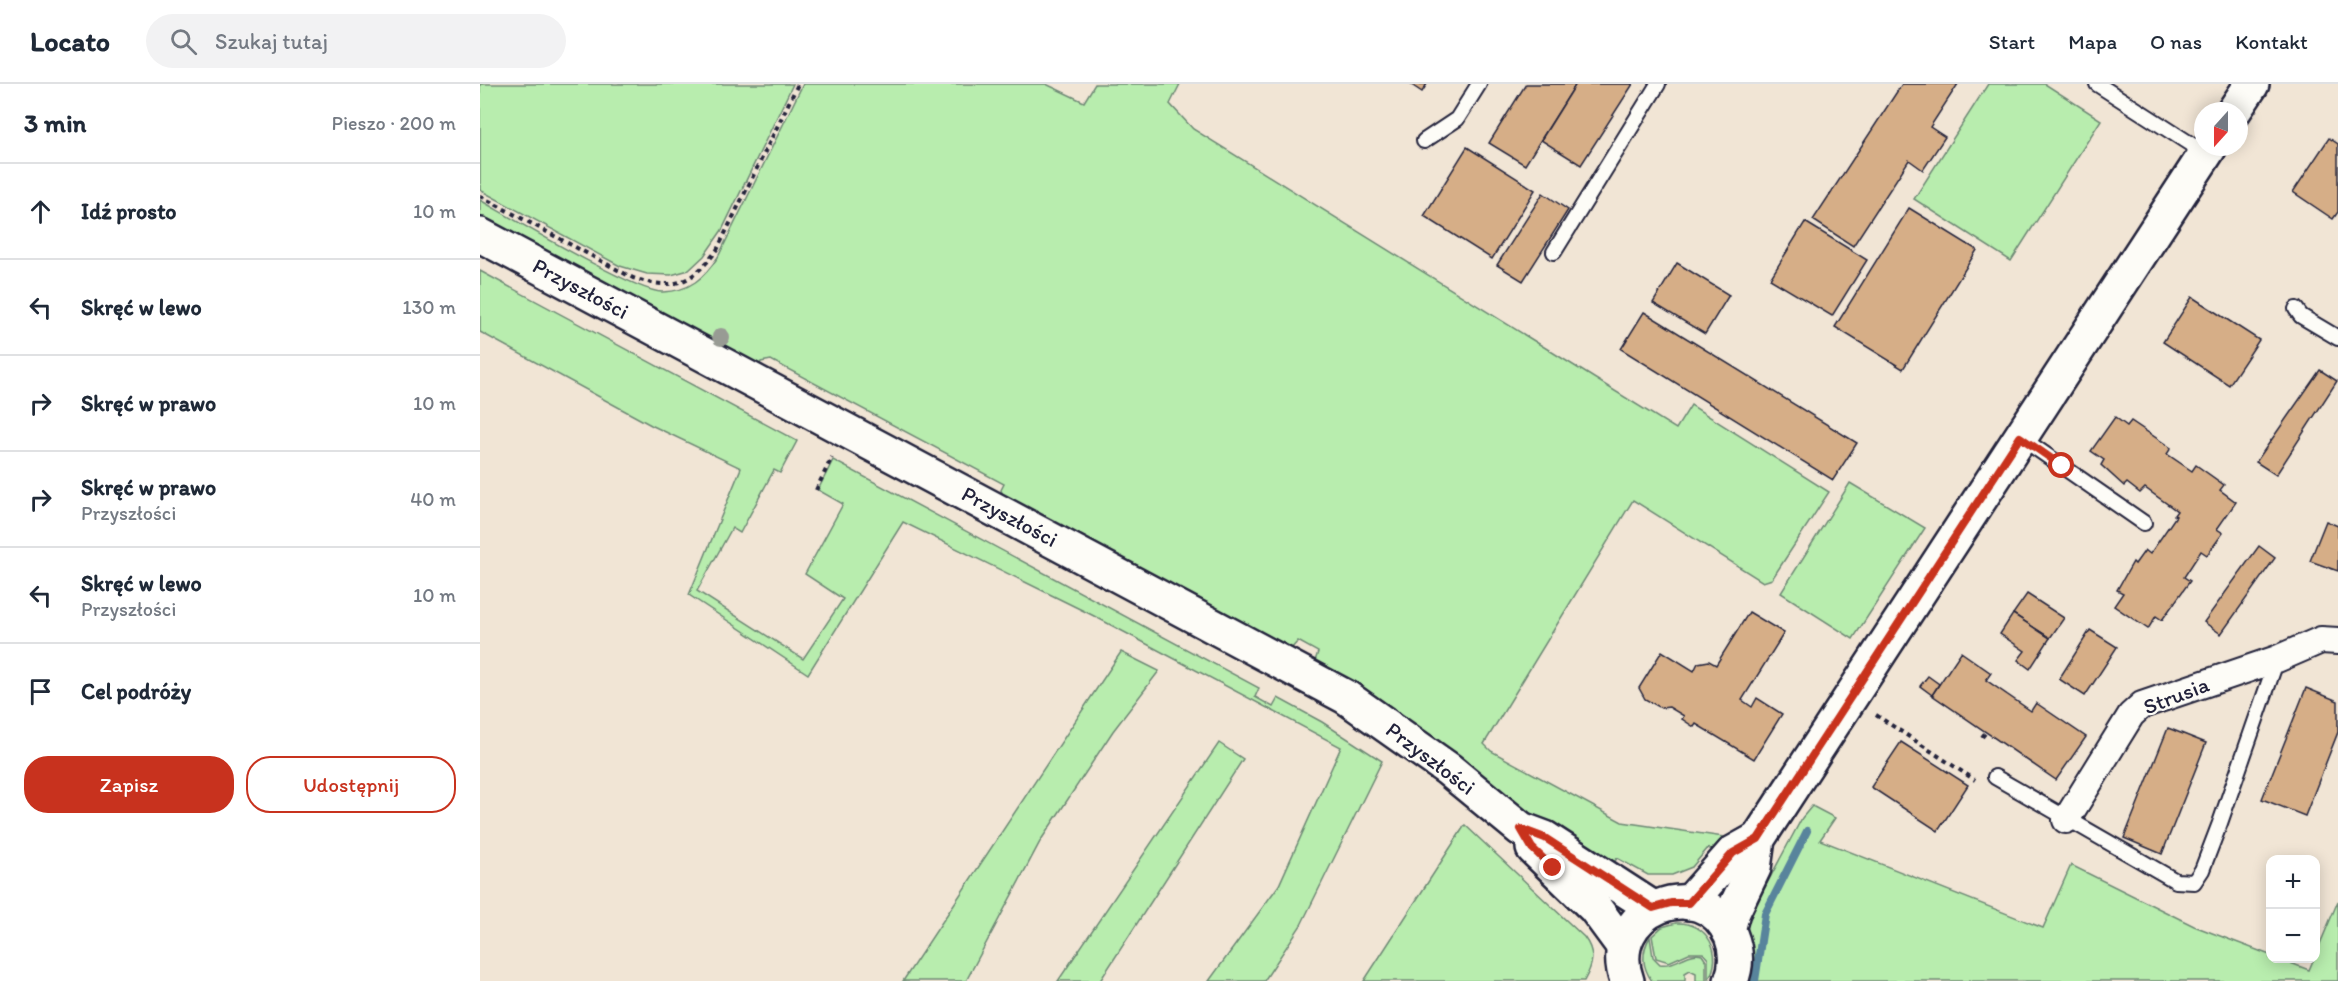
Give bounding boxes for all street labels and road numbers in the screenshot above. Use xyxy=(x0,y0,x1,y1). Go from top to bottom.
street label: Przyszłości xyxy=(528,252,633,325)
street label: Przyszłości xyxy=(957,480,1062,553)
street label: Strusia xyxy=(2140,670,2213,720)
street label: Przyszłości xyxy=(1381,716,1481,801)

